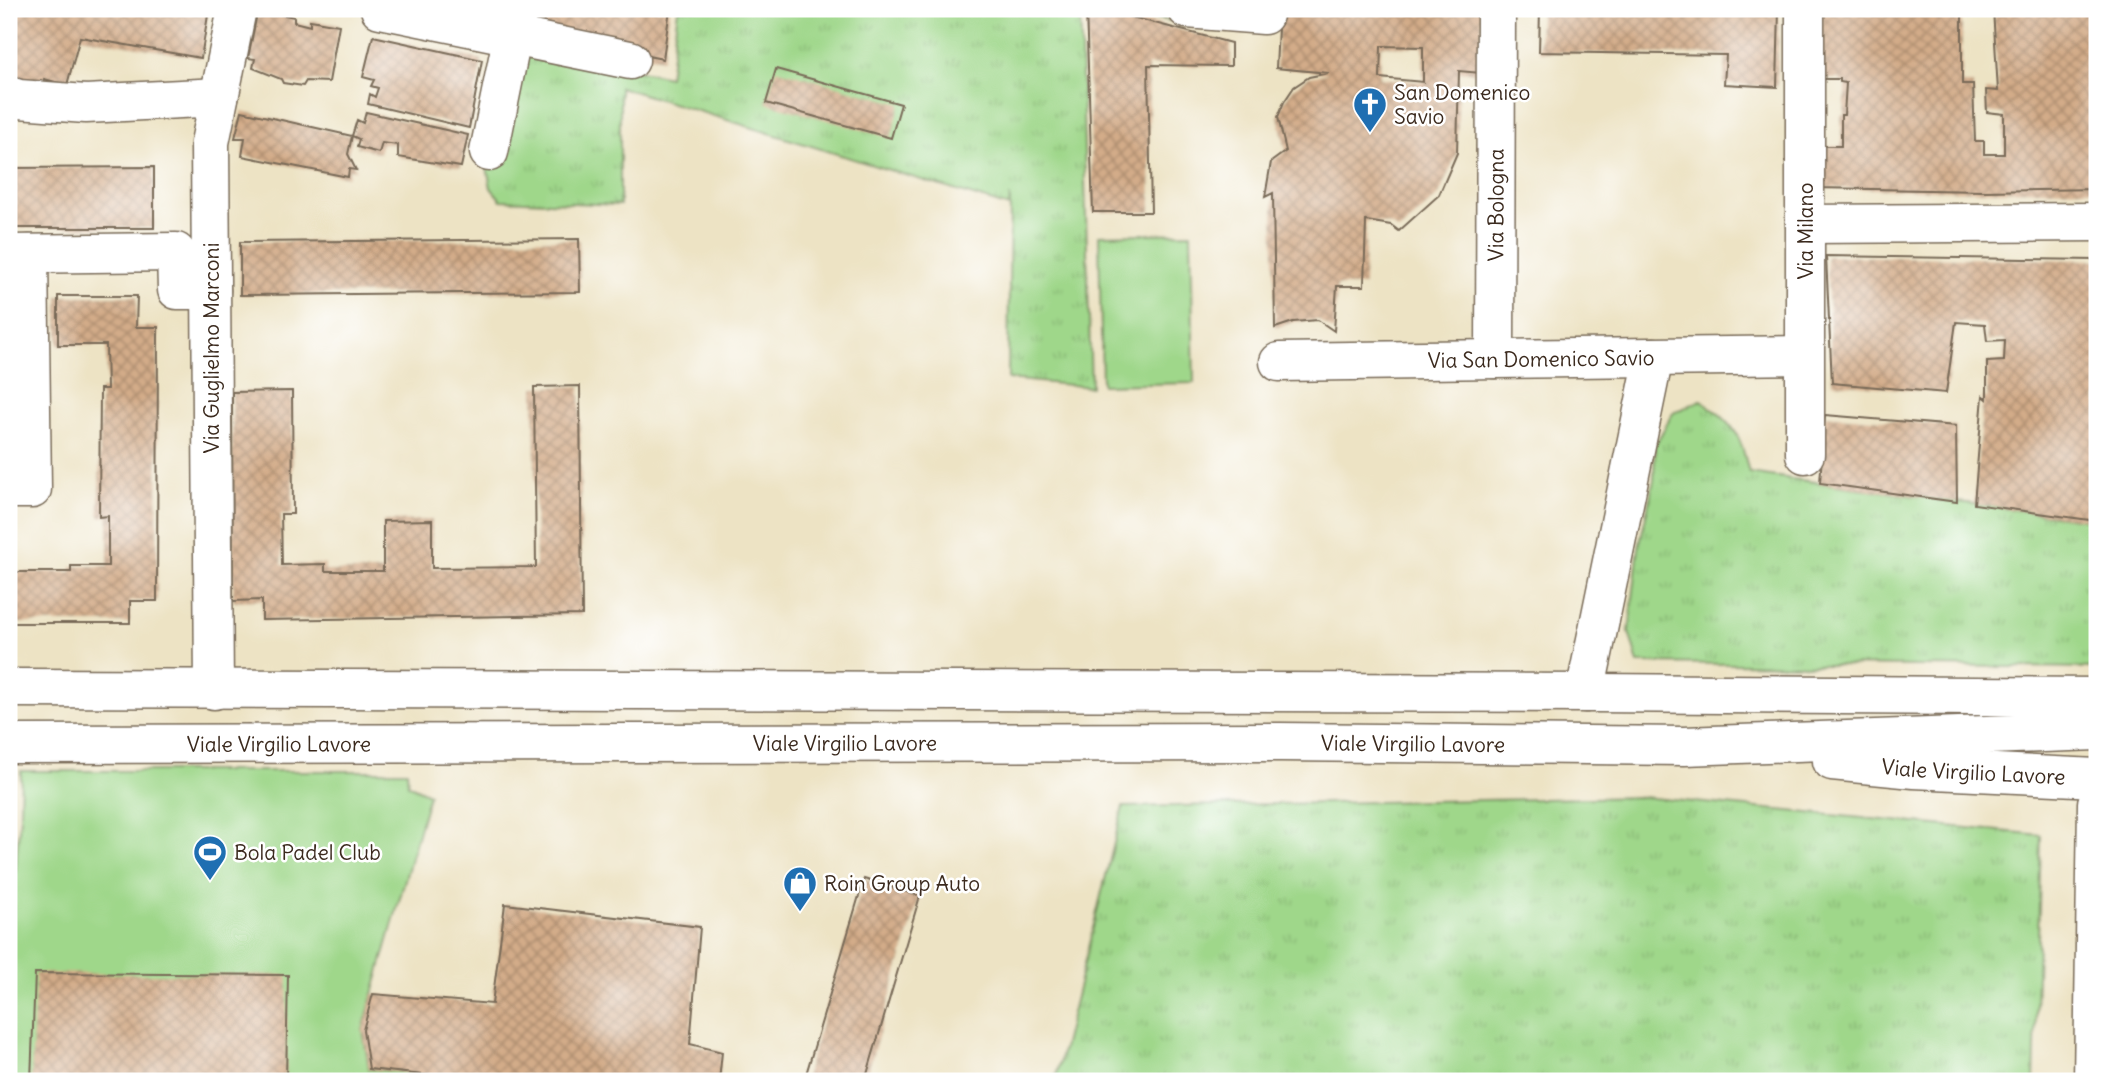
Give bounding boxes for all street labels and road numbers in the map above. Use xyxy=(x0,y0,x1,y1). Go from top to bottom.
street label: Via Bologna xyxy=(1482,149,1509,261)
street label: Via Milano xyxy=(1792,182,1819,280)
street label: Via Guglielmo Marconi xyxy=(198,243,225,453)
street label: Via San Domenico Savio xyxy=(1427,343,1655,374)
street label: Viale Virgilio Lavore xyxy=(753,729,937,756)
street label: Viale Virgilio Lavore xyxy=(1321,729,1505,758)
street label: Viale Virgilio Lavore xyxy=(187,730,371,757)
street label: Viale Virgilio Lavore xyxy=(1880,752,2066,790)

